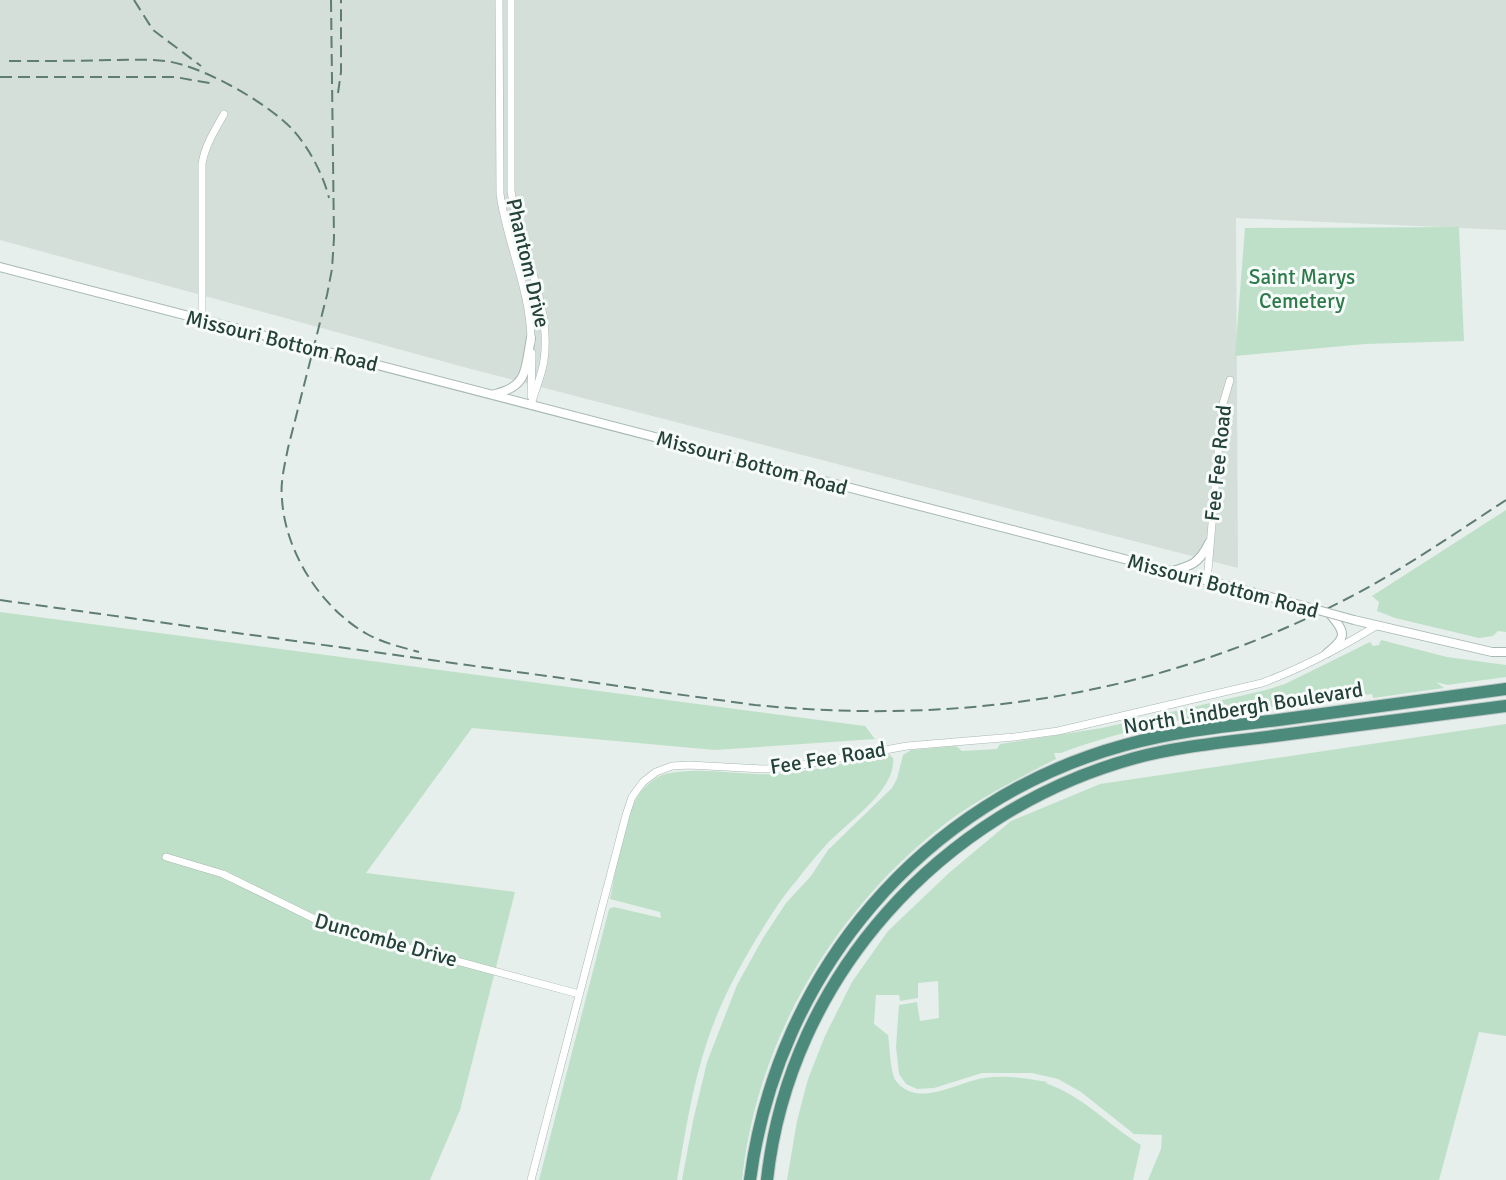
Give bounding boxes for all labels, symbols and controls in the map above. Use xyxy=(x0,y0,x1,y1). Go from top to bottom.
street label: Phantom Drive xyxy=(501,196,555,330)
park label: Saint Marys Cemetery xyxy=(1249,264,1355,314)
street label: Missouri Bottom Road xyxy=(183,305,381,377)
street label: Fee Fee Road xyxy=(1199,403,1237,523)
street label: Missouri Bottom Road xyxy=(653,425,851,501)
street label: Missouri Bottom Road xyxy=(1124,548,1322,624)
street label: North Lindbergh Boulevard xyxy=(1121,676,1365,740)
street label: Fee Fee Road xyxy=(768,736,888,780)
street label: Duncombe Drive xyxy=(312,907,460,973)

